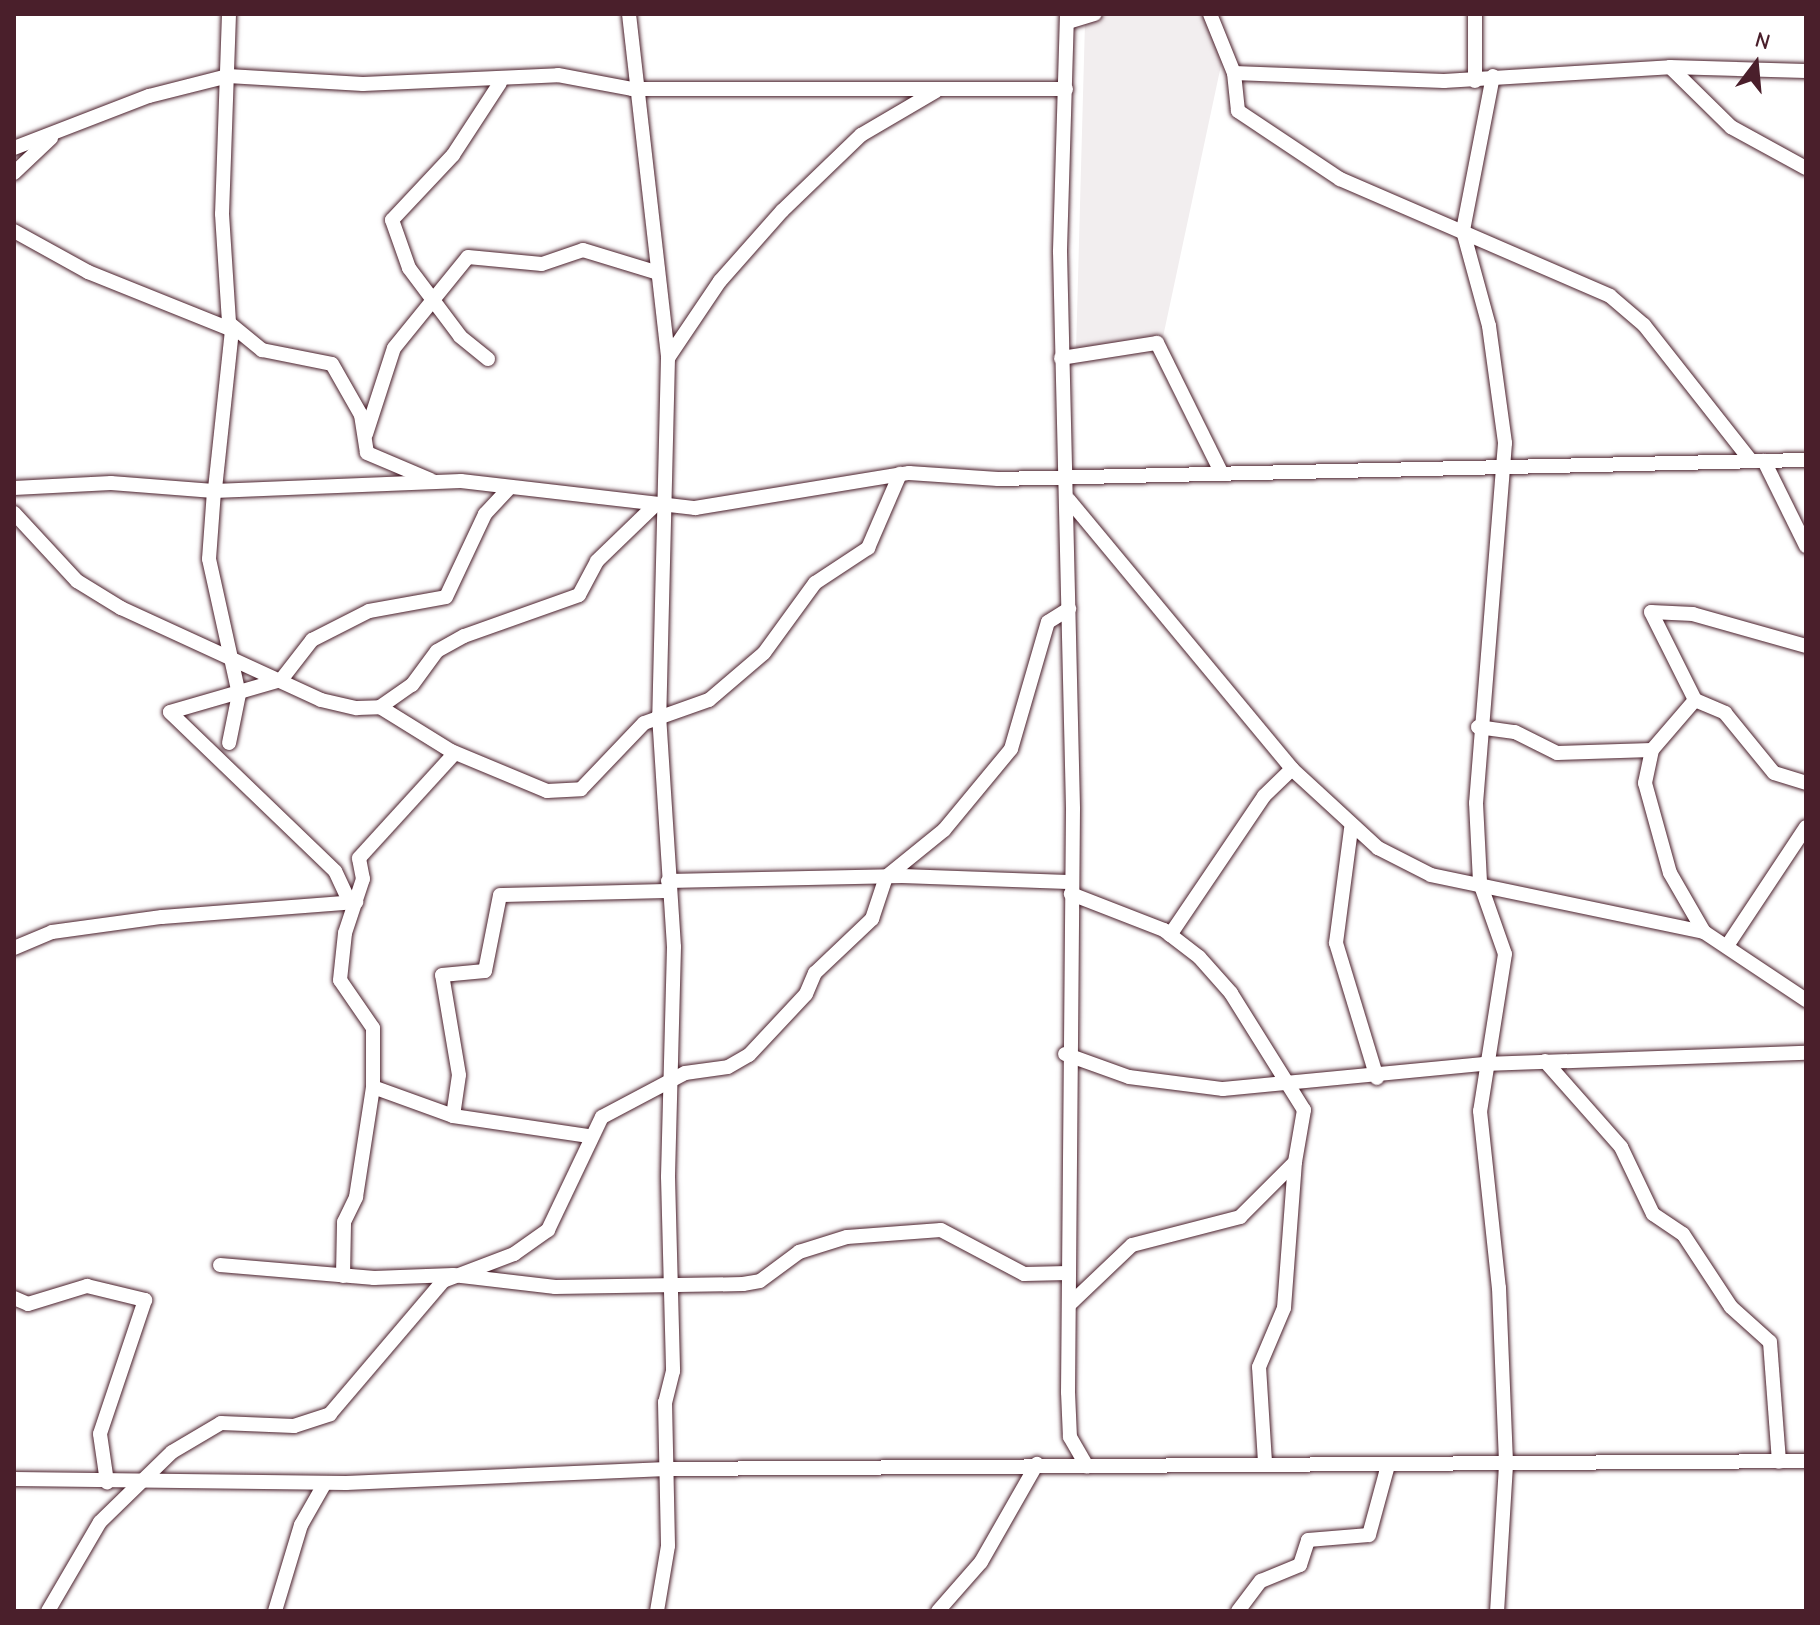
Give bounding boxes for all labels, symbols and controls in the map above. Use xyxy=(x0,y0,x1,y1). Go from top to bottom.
north arrow xyxy=(1716,24,1796,104)
text: N xyxy=(1752,26,1773,55)

